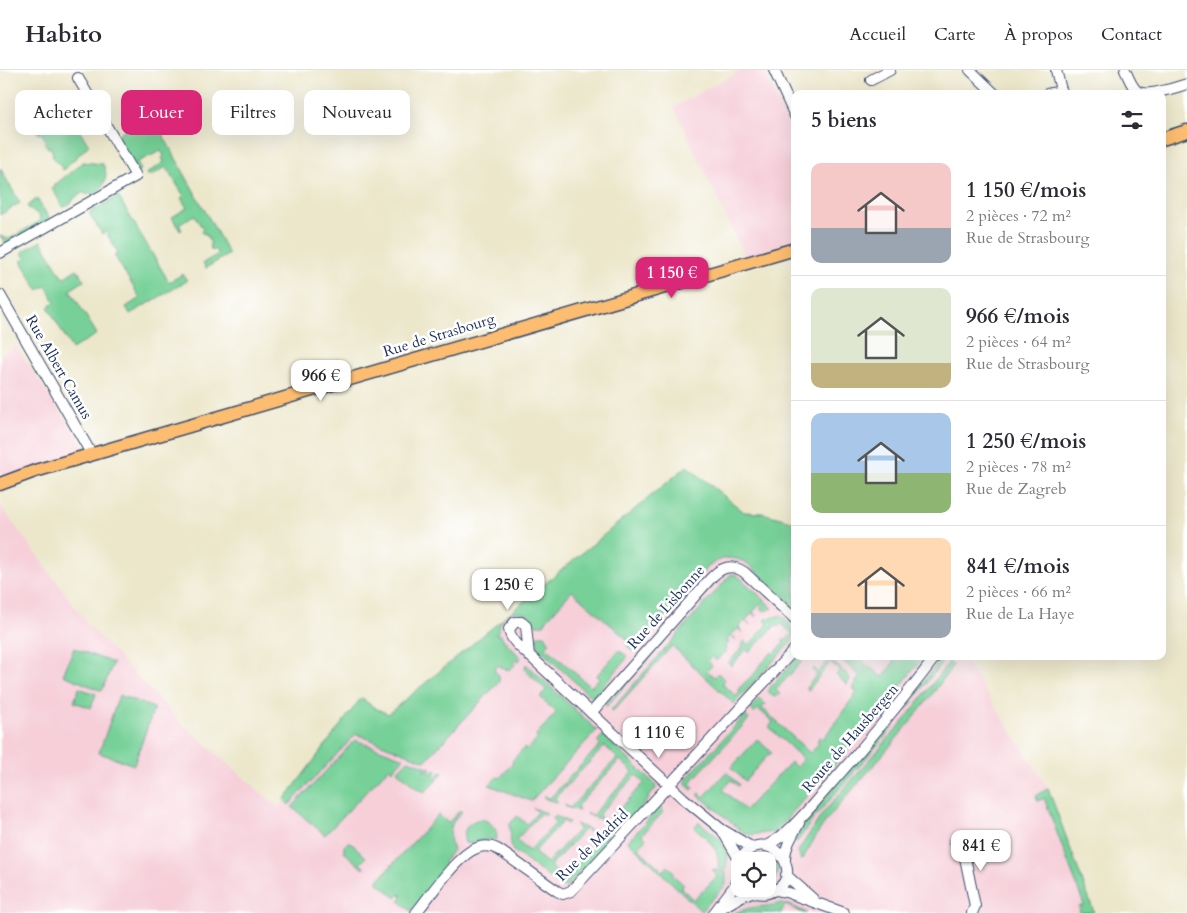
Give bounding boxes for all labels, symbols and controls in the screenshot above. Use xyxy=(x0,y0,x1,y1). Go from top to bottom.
text: Habito xyxy=(25,18,102,51)
text: Accueil xyxy=(849,22,906,47)
text: Carte xyxy=(934,22,976,47)
text: À propos xyxy=(1004,22,1073,47)
text: Contact xyxy=(1101,22,1162,47)
chip: Acheter xyxy=(15,90,111,135)
chip: Louer xyxy=(121,90,202,135)
chip: Filtres xyxy=(212,90,294,135)
chip: Nouveau xyxy=(304,90,410,135)
text: 5 biens xyxy=(811,106,877,135)
icon: filters xyxy=(1118,106,1146,134)
text: 1 150 €/mois xyxy=(966,176,1086,205)
icon: home xyxy=(851,183,911,243)
text: 2 pièces · 72 m² xyxy=(966,205,1071,227)
text: Rue de Strasbourg xyxy=(966,227,1090,249)
pin: 1 150 € xyxy=(626,256,718,299)
text: 1 150 € xyxy=(647,262,697,284)
text: 966 €/mois xyxy=(966,302,1070,331)
street label: Rue de Strasbourg xyxy=(381,308,498,361)
icon: home xyxy=(851,308,911,368)
street label: Rue Albert Camus xyxy=(21,311,97,423)
text: 2 pièces · 64 m² xyxy=(966,331,1071,353)
text: Rue de Strasbourg xyxy=(966,353,1090,375)
pin: 966 € xyxy=(286,360,356,402)
text: 966 € xyxy=(302,365,340,387)
text: 1 250 €/mois xyxy=(966,427,1086,456)
icon: home xyxy=(851,433,911,493)
text: 2 pièces · 78 m² xyxy=(966,456,1071,478)
text: Rue de Zagreb xyxy=(966,478,1066,500)
text: 841 €/mois xyxy=(966,552,1070,581)
icon: home xyxy=(851,558,911,618)
street label: Rue de Lisbonne xyxy=(623,561,709,653)
pin: 1 250 € xyxy=(462,568,554,611)
text: 1 250 € xyxy=(483,574,533,596)
text: 2 pièces · 66 m² xyxy=(966,581,1071,603)
text: Rue de La Haye xyxy=(966,603,1074,625)
street label: Route de Hausbergen xyxy=(797,679,903,796)
pin: 1 110 € xyxy=(613,716,705,759)
text: 1 110 € xyxy=(634,722,684,744)
street label: Rue de Madrid xyxy=(551,804,633,886)
pin: 841 € xyxy=(946,830,1016,872)
text: 841 € xyxy=(962,835,1000,857)
map controls xyxy=(731,852,776,897)
button: locate xyxy=(731,852,776,897)

